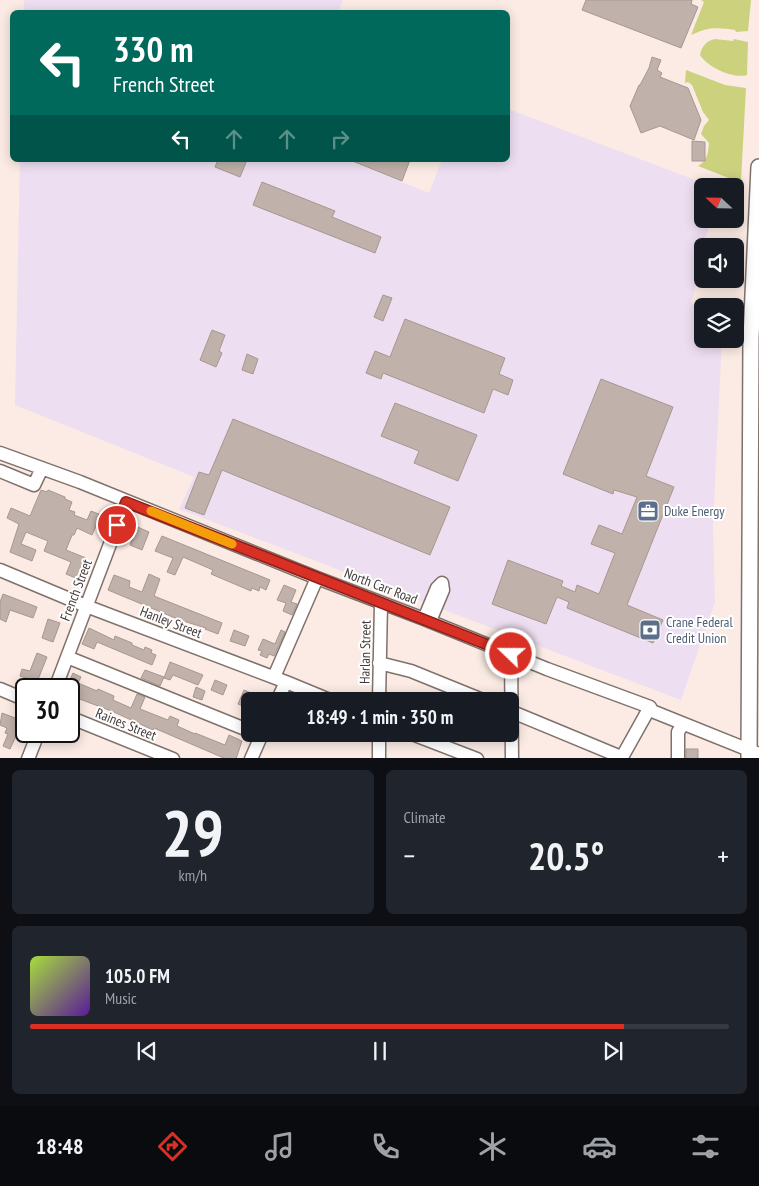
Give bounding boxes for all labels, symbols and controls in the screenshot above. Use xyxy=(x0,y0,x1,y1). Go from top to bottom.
text: 330 m xyxy=(113,26,194,72)
icon: left xyxy=(30,30,95,95)
text: French Street xyxy=(113,70,215,98)
icon: left xyxy=(167,125,195,153)
icon: ahead xyxy=(220,125,248,153)
icon: ahead xyxy=(273,125,301,153)
icon: right xyxy=(326,125,354,153)
north arrow xyxy=(694,178,744,228)
map controls xyxy=(694,178,744,348)
button: sound xyxy=(694,238,744,288)
button: layers xyxy=(694,298,744,348)
office icon: Duke Energy xyxy=(636,499,660,523)
place label: Duke Energy xyxy=(664,502,725,520)
pin xyxy=(96,504,138,546)
icon: arrive xyxy=(103,511,131,539)
street label: French Street xyxy=(56,556,96,623)
street label: North Carr Road xyxy=(342,564,420,608)
street label: Hanley Street xyxy=(137,602,205,642)
place label: Crane Federal Credit Union xyxy=(666,613,733,647)
bank icon: Crane Federal Credit Union xyxy=(638,618,662,642)
street label: Harlan Street xyxy=(355,620,375,684)
position arrow xyxy=(484,627,536,679)
speed limit sign: 30 xyxy=(15,678,80,743)
street label: Raines Street xyxy=(93,704,159,744)
text: 18:49 · 1 min · 350 m xyxy=(307,705,453,729)
text: 29 xyxy=(162,790,224,874)
text: Climate xyxy=(404,807,446,827)
text: 20.5° xyxy=(528,831,604,880)
text: − xyxy=(404,837,415,874)
text: + xyxy=(717,837,729,874)
text: km/h xyxy=(179,865,207,885)
text: 105.0 FM xyxy=(105,964,170,988)
text: Music xyxy=(105,988,137,1008)
icon: previous xyxy=(133,1037,161,1065)
icon: pause xyxy=(366,1037,394,1065)
icon: next xyxy=(599,1037,627,1065)
icon: directions xyxy=(155,1129,190,1164)
icon: music xyxy=(262,1129,297,1164)
icon: phone xyxy=(368,1129,403,1164)
icon: climate xyxy=(475,1129,510,1164)
icon: car xyxy=(582,1129,617,1164)
icon: filters xyxy=(688,1129,723,1164)
text: 18:48 xyxy=(36,1132,83,1160)

